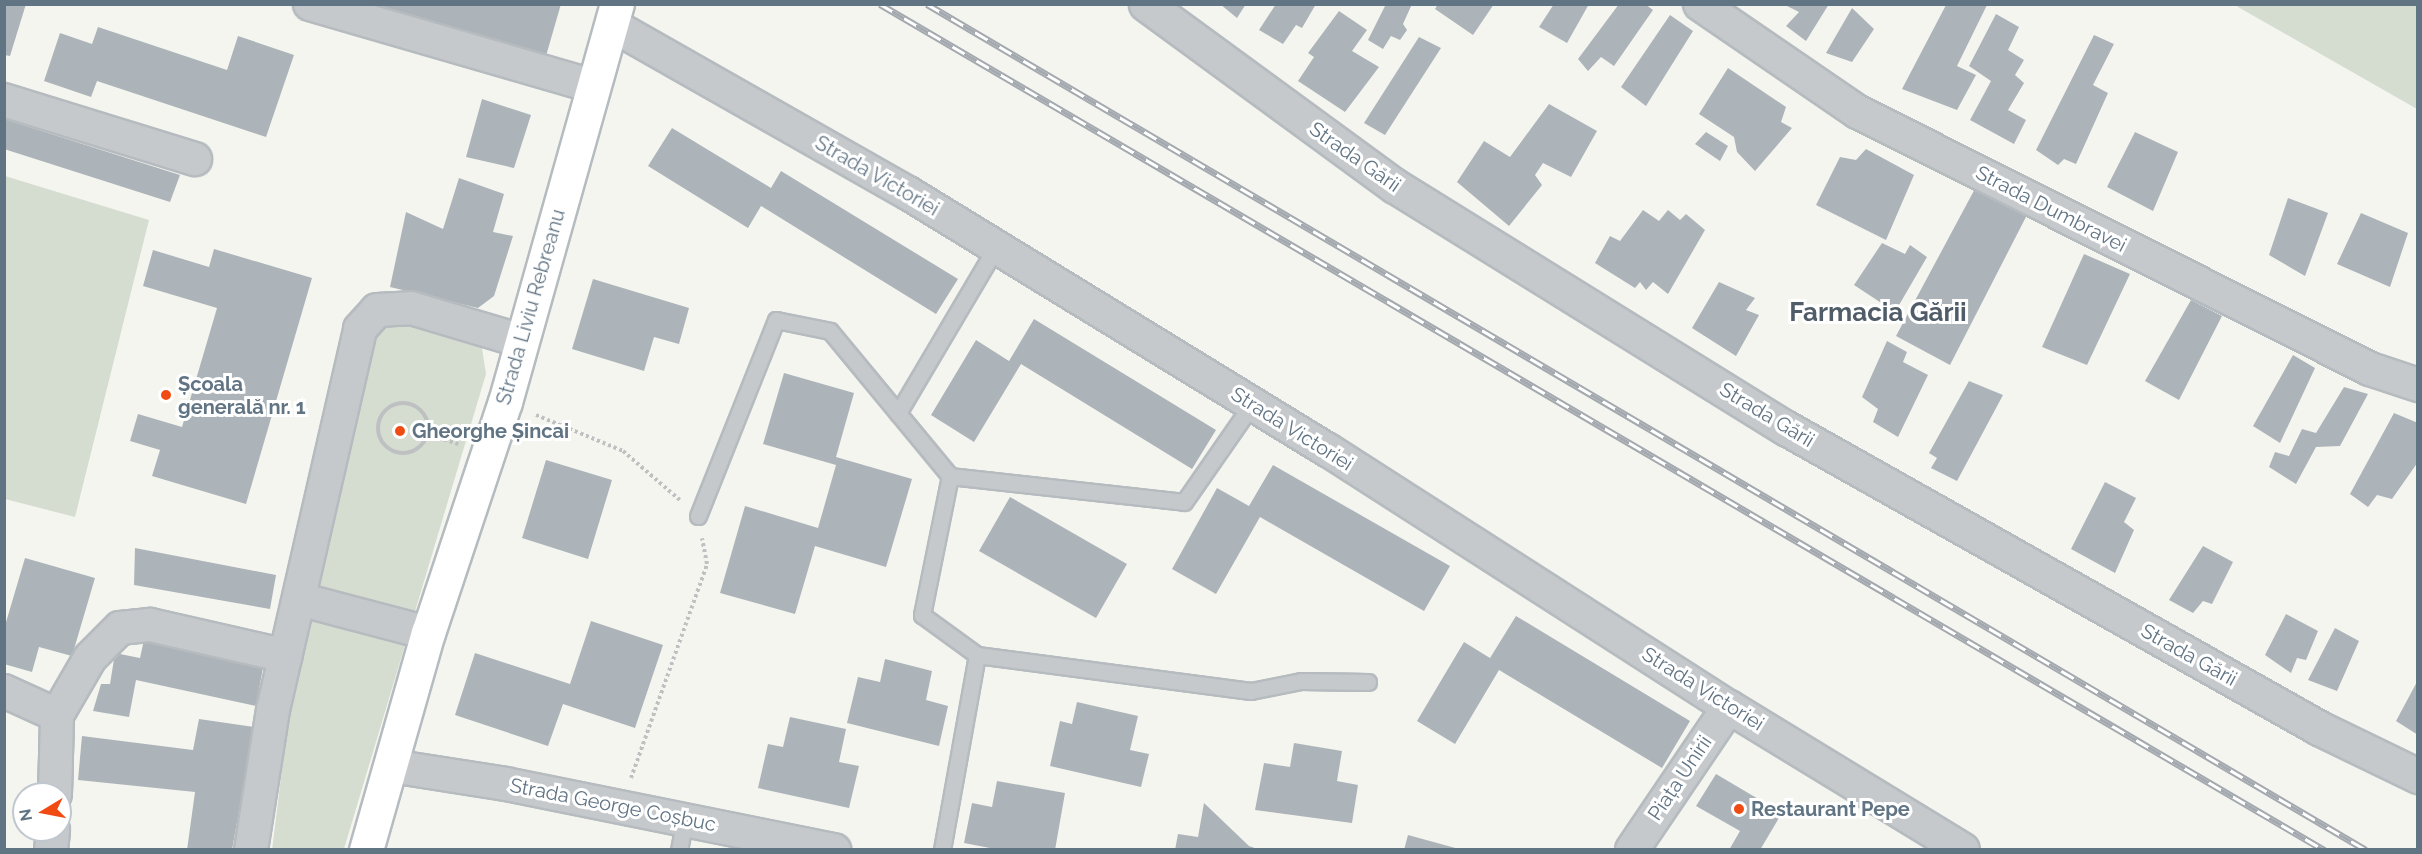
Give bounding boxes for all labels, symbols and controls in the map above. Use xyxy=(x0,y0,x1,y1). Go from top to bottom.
street label: Strada Gării xyxy=(1305,117,1405,197)
street label: Strada Victoriei xyxy=(810,131,944,221)
street label: Strada Dumbravei xyxy=(1972,161,2130,257)
street label: Strada Liviu Rebreanu xyxy=(492,206,570,408)
district label: Farmacia Gării xyxy=(1789,297,1967,329)
place label: Școala generală nr. 1 xyxy=(178,372,306,419)
street label: Strada Gării xyxy=(1715,377,1819,453)
street label: Strada Victoriei xyxy=(1226,382,1358,476)
marker: Școala generală nr. 1 xyxy=(159,388,173,402)
place label: Gheorghe Șincai xyxy=(412,419,569,443)
marker: Gheorghe Șincai xyxy=(393,424,407,438)
street label: Strada Gării xyxy=(2137,619,2241,691)
street label: Strada Victoriei xyxy=(1637,642,1769,736)
street label: Piața Unirii xyxy=(1643,731,1717,825)
street label: Strada George Coșbuc xyxy=(508,773,718,837)
north arrow xyxy=(12,782,72,842)
place label: Restaurant Pepe xyxy=(1751,797,1910,821)
marker: Restaurant Pepe xyxy=(1732,802,1746,816)
text: N xyxy=(15,807,36,823)

